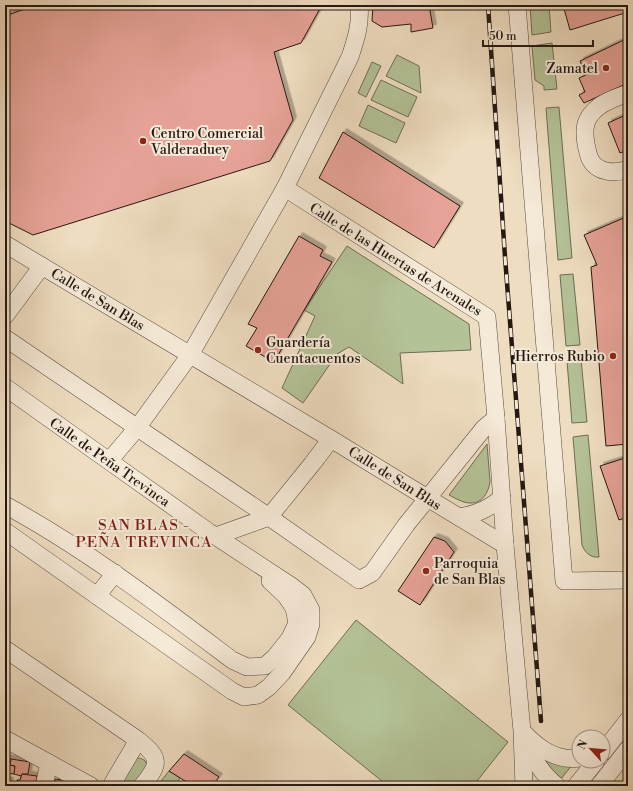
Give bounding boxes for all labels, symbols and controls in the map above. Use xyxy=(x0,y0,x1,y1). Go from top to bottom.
scale bar xyxy=(483,22,593,48)
text: 50 m xyxy=(489,29,517,44)
place label: Zamatel xyxy=(546,60,598,78)
marker: Zamatel xyxy=(601,63,611,73)
place label: Centro Comercial Valderaduey xyxy=(150,125,263,159)
marker: Centro Comercial Valderaduey xyxy=(138,136,148,146)
street label: Calle de las Huertas de Arenales xyxy=(306,199,485,321)
street label: Calle de San Blas xyxy=(47,265,148,335)
place label: Guardería Cuentacuentos xyxy=(266,334,361,368)
marker: Guardería Cuentacuentos xyxy=(253,345,263,355)
place label: Hierros Rubio xyxy=(515,348,605,366)
marker: Hierros Rubio xyxy=(608,351,618,361)
street label: Calle de Peña Trevinca xyxy=(46,414,174,512)
street label: Calle de San Blas xyxy=(345,443,444,515)
district label: SAN BLAS - PEÑA TREVINCA xyxy=(75,516,213,552)
place label: Parroquia de San Blas xyxy=(434,555,505,589)
marker: Parroquia de San Blas xyxy=(421,566,431,576)
north arrow xyxy=(571,729,611,769)
text: N xyxy=(575,738,591,752)

